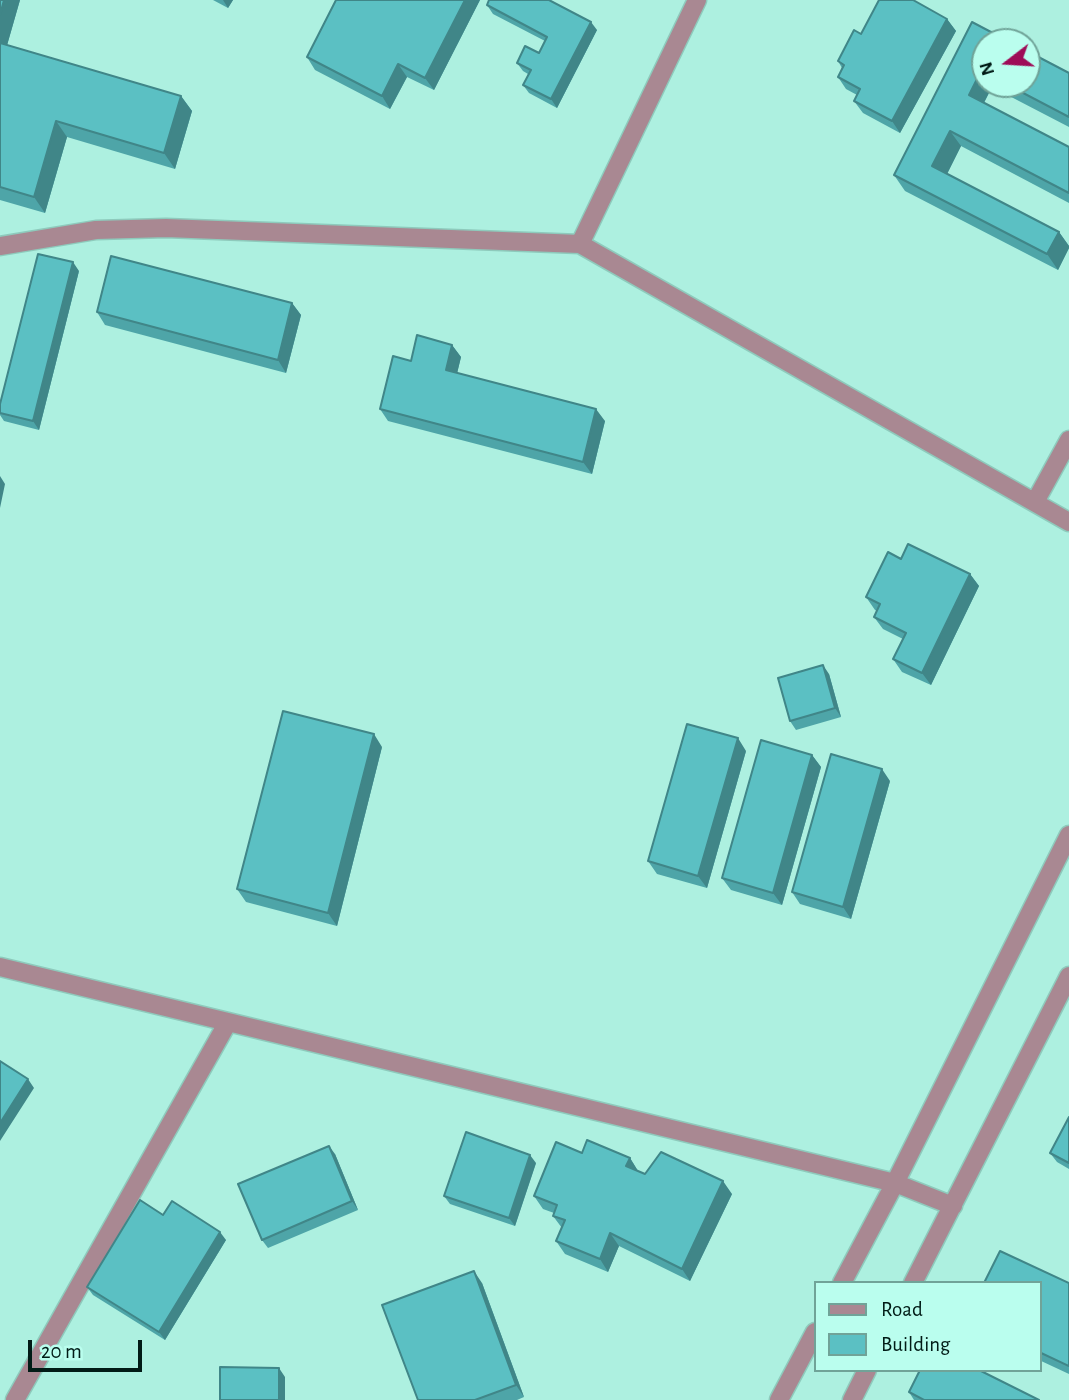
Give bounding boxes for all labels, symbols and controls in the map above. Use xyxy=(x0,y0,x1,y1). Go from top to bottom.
north arrow xyxy=(971,28,1041,98)
text: N xyxy=(976,60,998,78)
legend xyxy=(814,1281,1041,1372)
text: Road xyxy=(881,1299,923,1320)
scale bar xyxy=(32,1326,145,1370)
text: Building xyxy=(881,1334,950,1355)
text: 20 m xyxy=(41,1341,82,1362)

